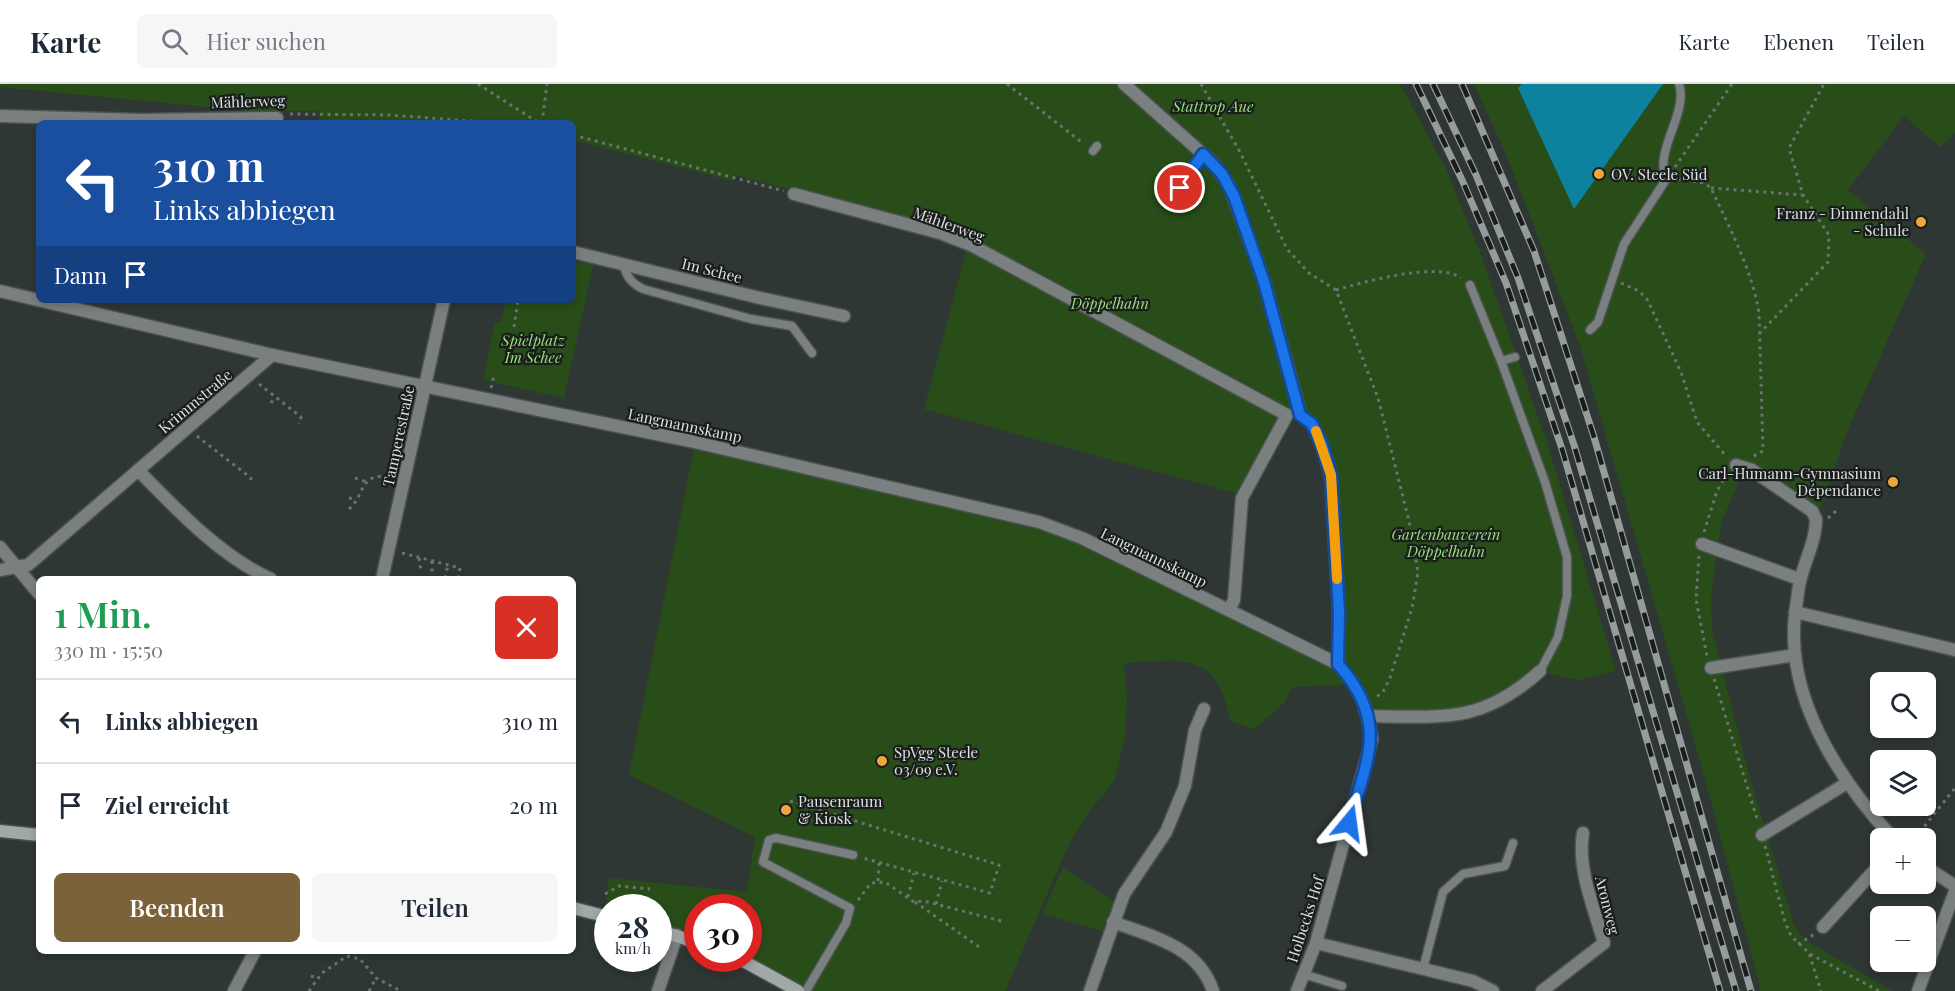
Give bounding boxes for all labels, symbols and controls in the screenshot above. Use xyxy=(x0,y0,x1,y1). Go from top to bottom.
search box xyxy=(137,14,557,68)
text: Karte xyxy=(30,23,101,60)
icon: search xyxy=(158,25,191,58)
text: Hier suchen xyxy=(206,26,326,56)
text: Karte xyxy=(1679,27,1730,55)
text: Ebenen xyxy=(1763,27,1834,55)
text: Teilen xyxy=(1867,27,1925,55)
street label: Mählerweg xyxy=(210,90,286,112)
park label: Stattrop Aue xyxy=(1171,96,1254,116)
text: 310 m xyxy=(153,137,264,193)
icon: left xyxy=(54,144,132,222)
pin xyxy=(1154,162,1205,213)
place label: OV. Steele Süd xyxy=(1611,164,1708,184)
marker: OV. Steele Süd xyxy=(1592,167,1606,181)
icon: arrive xyxy=(1163,171,1196,204)
text: Links abbiegen xyxy=(153,191,336,227)
street label: Mählerweg xyxy=(911,202,988,246)
place label: Franz - Dinnendahl - Schule xyxy=(1776,203,1909,240)
marker: Franz - Dinnendahl - Schule xyxy=(1914,215,1928,229)
street label: Im Schee xyxy=(680,253,744,287)
icon: arrive xyxy=(119,258,152,291)
text: Dann xyxy=(54,260,107,290)
park label: Döppelhahn xyxy=(1070,293,1149,313)
park label: Spielplatz Im Schee xyxy=(500,330,566,367)
street label: Krimmstraße xyxy=(154,364,236,438)
street label: Tamperestraße xyxy=(378,384,418,488)
street label: Langmannskamp xyxy=(626,403,744,447)
place label: Carl-Humann-Gymnasium Dépendance xyxy=(1698,463,1882,500)
marker: Carl-Humann-Gymnasium Dépendance xyxy=(1886,475,1900,489)
street label: Langmannskamp xyxy=(1097,523,1211,592)
park label: Gartenbauverein Döppelhahn xyxy=(1391,524,1501,561)
text: 1 Min. xyxy=(54,589,151,637)
button: close xyxy=(495,596,558,659)
text: 330 m · 15:50 xyxy=(54,636,163,663)
map controls xyxy=(1870,672,1936,972)
button: search xyxy=(1870,672,1936,738)
icon: left xyxy=(54,705,87,738)
text: Links abbiegen xyxy=(105,706,259,736)
text: 310 m xyxy=(502,706,558,736)
place label: SpVgg Steele 03/09 e.V. xyxy=(894,742,978,779)
button: layers xyxy=(1870,750,1936,816)
marker: SpVgg Steele 03/09 e.V. xyxy=(875,754,889,768)
icon: arrive xyxy=(54,789,87,822)
text: Ziel erreicht xyxy=(105,790,229,820)
text: 20 m xyxy=(509,790,558,820)
place label: Pausenraum & Kiosk xyxy=(798,791,883,828)
position arrow xyxy=(1317,791,1381,855)
marker: Pausenraum & Kiosk xyxy=(779,803,793,817)
button: + xyxy=(1870,828,1936,894)
street label: Holbecks Hof xyxy=(1282,872,1329,965)
button: Beenden xyxy=(54,873,300,942)
button: Teilen xyxy=(312,873,558,942)
street label: Aronweg xyxy=(1591,873,1625,937)
speed limit sign: 30 xyxy=(684,894,762,972)
text: 28 xyxy=(617,906,649,946)
button: − xyxy=(1870,906,1936,972)
text: km/h xyxy=(615,938,651,958)

